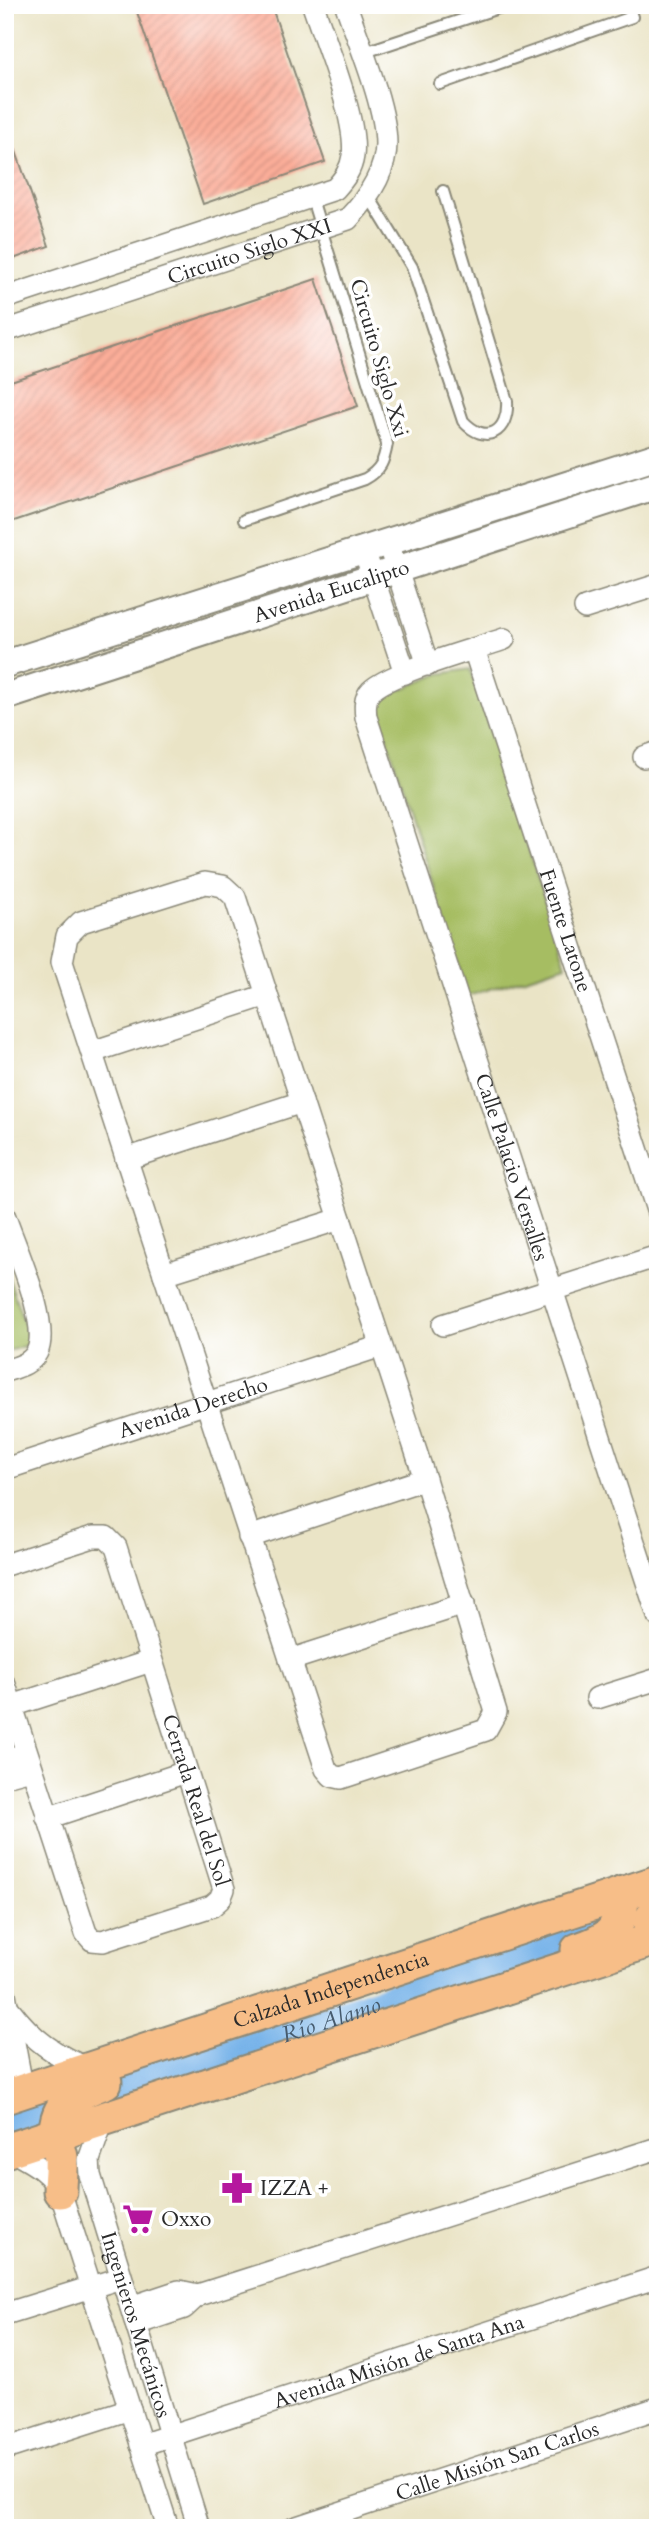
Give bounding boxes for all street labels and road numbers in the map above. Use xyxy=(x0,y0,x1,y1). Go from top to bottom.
street label: Circuito Siglo XXI xyxy=(163,211,335,292)
street label: Circuito Siglo Xxi xyxy=(343,275,416,441)
street label: Avenida Eucalipto xyxy=(249,552,413,630)
street label: Fuente Latone xyxy=(532,865,599,996)
street label: Calle Palacio Versalles xyxy=(468,1070,556,1264)
street label: Avenida Derecho xyxy=(115,1370,271,1445)
street label: Cerrada Real del Sol xyxy=(155,1710,237,1890)
street label: Calzada Independencia xyxy=(229,1944,433,2035)
street label: Ingenieros Mecánicos xyxy=(94,2228,179,2421)
street label: Avenida Misión de Santa Ana xyxy=(270,2307,528,2415)
street label: Calle Misión San Carlos xyxy=(392,2414,603,2508)

